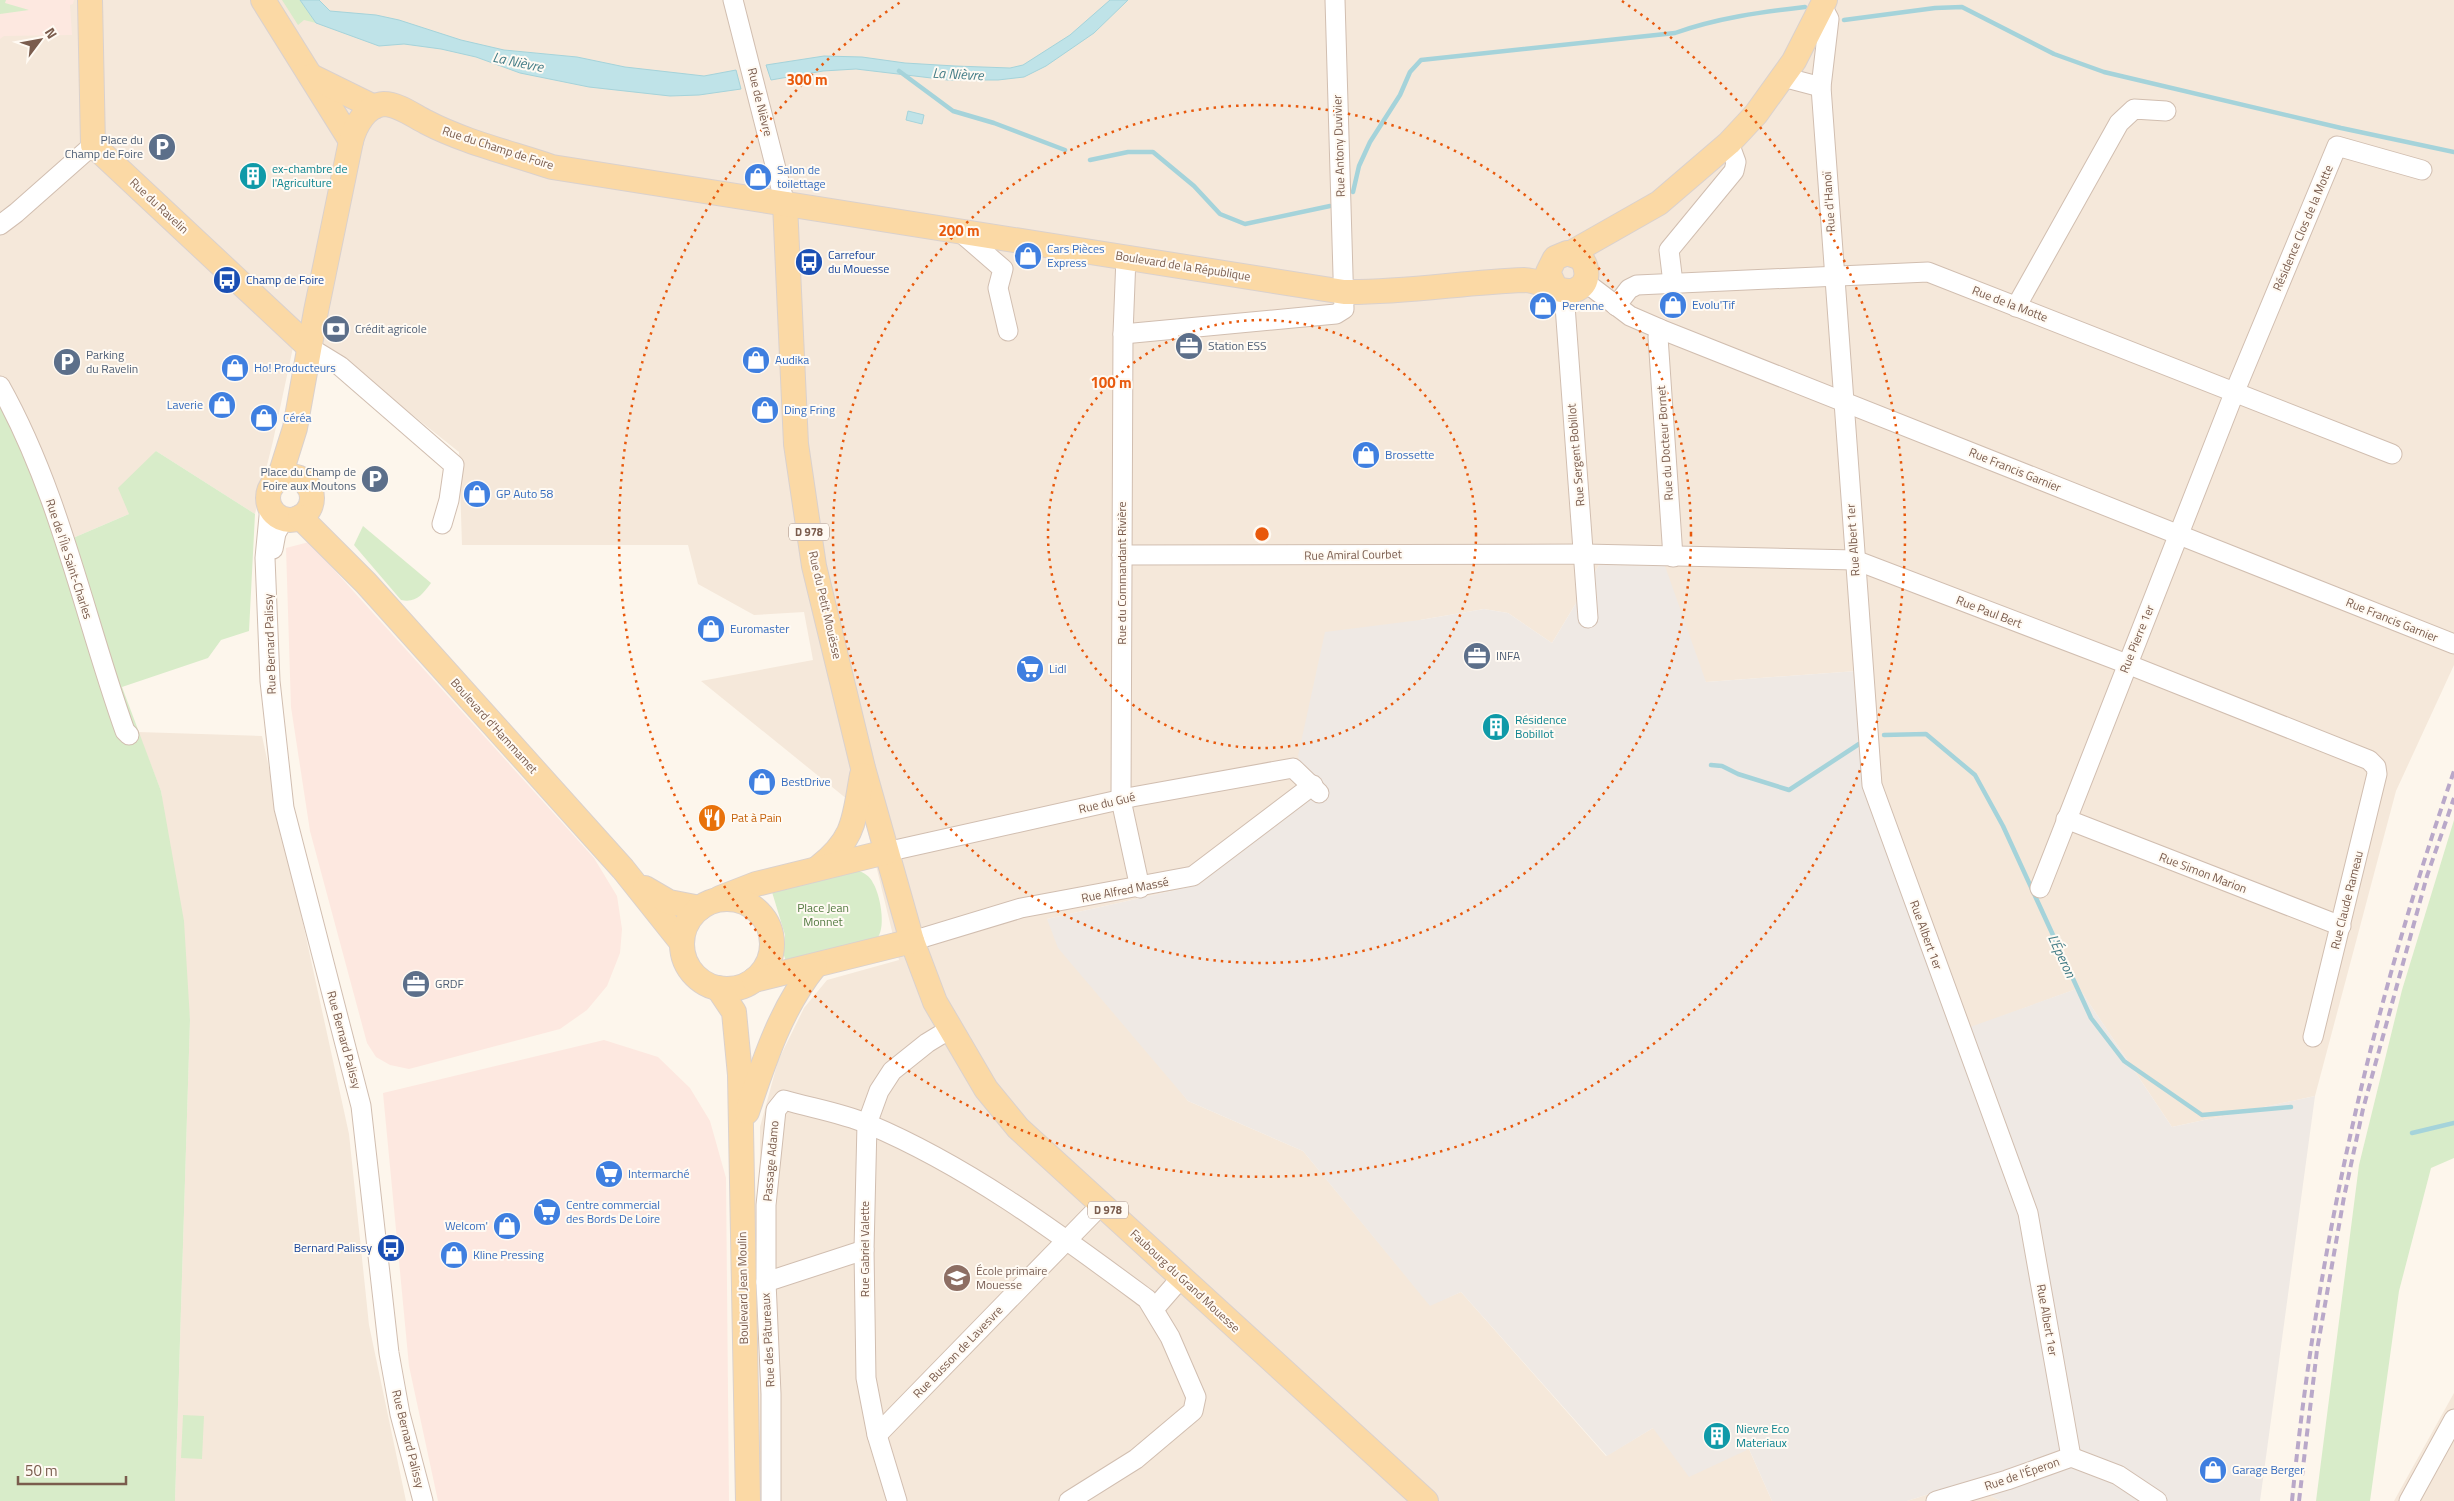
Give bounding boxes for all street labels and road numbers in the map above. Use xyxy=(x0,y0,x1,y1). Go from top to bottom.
street label: Rue de Nièvre xyxy=(743,66,778,138)
street label: Rue Antony Duvivier xyxy=(1327,94,1350,198)
street label: Rue du Champ de Foire xyxy=(440,121,556,174)
street label: Résidence Clos de la Motte xyxy=(2267,162,2338,294)
street label: Rue d'Hanoï xyxy=(1817,171,1840,233)
street label: Rue du Ravelin xyxy=(126,173,193,238)
street label: Boulevard de la République xyxy=(1114,245,1252,286)
street label: Rue de la Motte xyxy=(1970,280,2051,327)
street label: Rue du Docteur Bornet xyxy=(1651,384,1678,501)
street label: Rue Sergent Bobillot xyxy=(1561,402,1589,507)
street label: Rue Francis Garnier xyxy=(1966,442,2064,497)
street label: Rue de l'Île Saint-Charles xyxy=(41,496,98,622)
street label: Rue du Commandant Rivière xyxy=(1112,501,1131,645)
street label: Rue Albert 1er xyxy=(1840,503,1865,577)
road number: D 978 xyxy=(789,524,829,540)
street label: Rue Amiral Courbet xyxy=(1304,544,1403,565)
street label: Rue du Petit Mouësse xyxy=(804,549,847,661)
street label: Rue Paul Bert xyxy=(1954,590,2026,633)
street label: Rue Francis Garnier xyxy=(2343,592,2441,647)
street label: Rue Bernard Palissy xyxy=(258,593,281,695)
street label: Rue Pierre 1er xyxy=(2114,602,2159,676)
street label: Boulevard d'Hammamet xyxy=(446,674,543,778)
street label: Rue du Gué xyxy=(1077,787,1137,818)
street label: Rue Simon Marion xyxy=(2157,847,2250,898)
street label: Rue Claude Rameau xyxy=(2325,849,2368,951)
street label: Rue Alfred Massé xyxy=(1080,872,1170,907)
street label: Rue Albert 1er xyxy=(1905,897,1948,972)
street label: Rue Bernard Palissy xyxy=(322,989,367,1091)
street label: Passage Adamo xyxy=(758,1120,783,1202)
street label: Rue Gabriel Valette xyxy=(855,1201,874,1297)
road number: D 978 xyxy=(1088,1202,1128,1218)
street label: Faubourg du Grand Mouesse xyxy=(1126,1224,1245,1337)
street label: Boulevard Jean Moulin xyxy=(732,1232,753,1344)
street label: Rue Albert 1er xyxy=(2032,1282,2063,1357)
street label: Rue des Pâtureaux xyxy=(756,1292,779,1388)
street label: Rue Busson de Lavesvre xyxy=(908,1301,1007,1402)
street label: Rue Bernard Palissy xyxy=(387,1388,430,1490)
street label: Rue de l'Éperon xyxy=(1982,1452,2062,1495)

